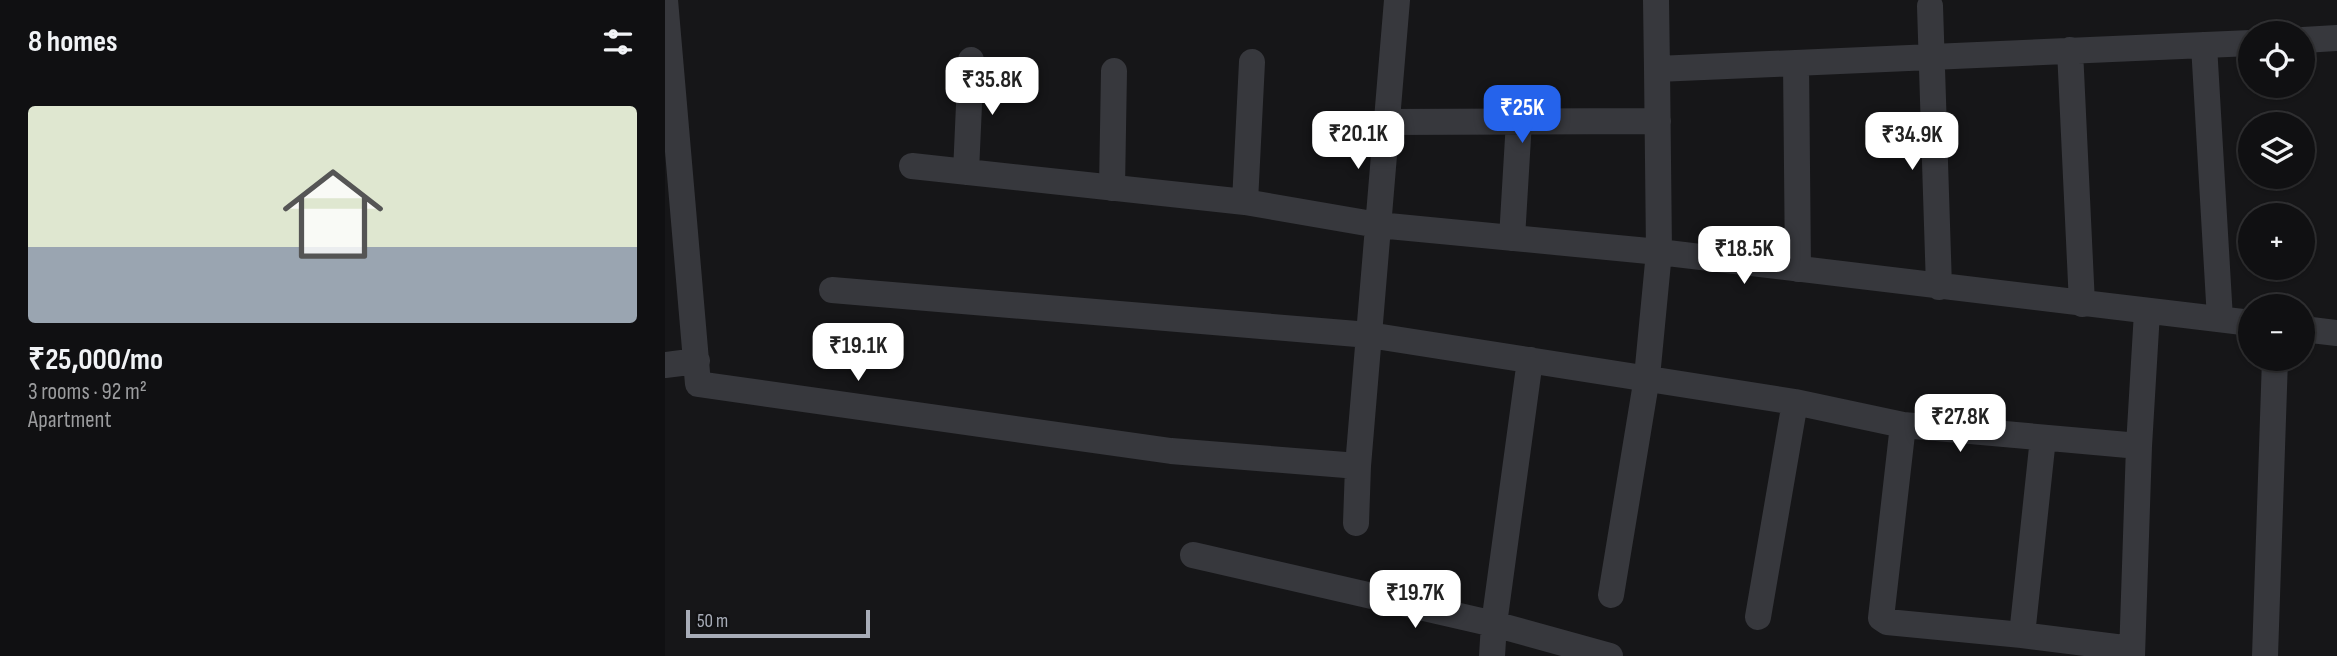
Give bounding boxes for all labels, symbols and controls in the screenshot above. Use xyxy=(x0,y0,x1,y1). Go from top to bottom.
map controls xyxy=(2238,21,2315,371)
button: locate xyxy=(2238,21,2315,98)
icon: filters xyxy=(599,23,637,61)
text: 8 homes xyxy=(28,24,117,60)
pin: ₹35.8K xyxy=(935,58,1049,117)
text: ₹35.8K xyxy=(962,66,1022,94)
pin: ₹25K xyxy=(1481,86,1563,145)
text: ₹25K xyxy=(1500,94,1544,122)
pin: ₹20.1K xyxy=(1301,111,1415,171)
button: layers xyxy=(2238,112,2315,189)
pin: ₹34.9K xyxy=(1855,113,1969,172)
text: ₹20.1K xyxy=(1328,120,1388,148)
text: ₹34.9K xyxy=(1881,121,1943,149)
icon: home xyxy=(270,151,396,277)
button: + xyxy=(2238,203,2315,280)
pin: ₹18.5K xyxy=(1687,226,1801,286)
text: ₹18.5K xyxy=(1714,235,1774,263)
button: − xyxy=(2238,294,2315,371)
pin: ₹19.1K xyxy=(801,324,915,383)
text: ₹19.1K xyxy=(829,332,887,360)
text: ₹25,000/mo xyxy=(28,342,163,378)
text: 3 rooms · 92 m² xyxy=(28,378,147,406)
pin: ₹27.8K xyxy=(1903,394,2017,454)
text: ₹27.8K xyxy=(1931,403,1989,431)
text: Apartment xyxy=(28,406,112,434)
pin: ₹19.7K xyxy=(1358,570,1472,630)
text: ₹19.7K xyxy=(1386,579,1444,607)
scale bar xyxy=(686,607,870,639)
text: 50 m xyxy=(697,610,728,633)

